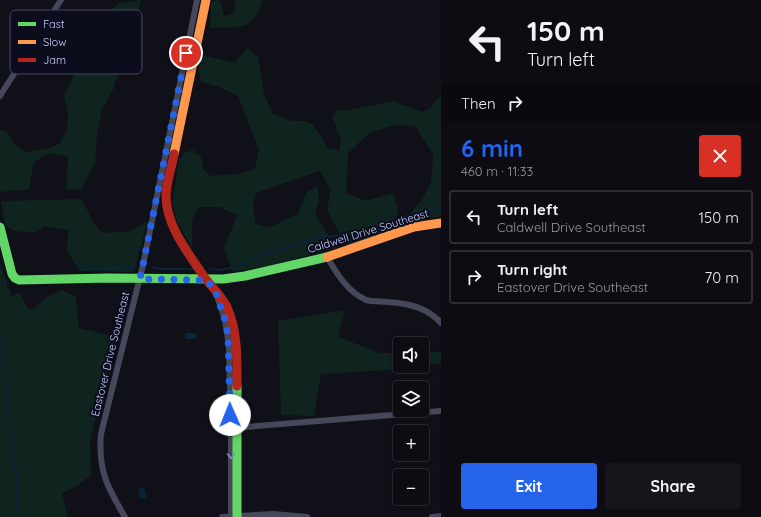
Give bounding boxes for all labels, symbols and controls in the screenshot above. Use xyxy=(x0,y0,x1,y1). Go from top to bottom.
legend xyxy=(10,10,142,74)
text: 150 m xyxy=(527,13,605,48)
icon: left xyxy=(461,16,513,68)
text: Fast xyxy=(43,17,65,31)
text: Slow xyxy=(43,35,67,49)
pin xyxy=(169,36,203,70)
icon: arrive xyxy=(175,42,197,64)
text: Turn left xyxy=(527,48,595,71)
text: Jam xyxy=(43,53,66,67)
icon: right xyxy=(504,92,526,114)
text: Then xyxy=(461,94,496,113)
text: 6 min xyxy=(461,133,523,163)
button: close xyxy=(699,135,741,177)
text: 460 m · 11:33 xyxy=(461,163,533,179)
text: Turn left xyxy=(497,200,559,219)
street label: Caldwell Drive Southeast xyxy=(306,206,430,256)
icon: left xyxy=(463,206,485,228)
text: 150 m xyxy=(699,208,739,227)
text: Caldwell Drive Southeast xyxy=(497,219,646,235)
text: Turn right xyxy=(497,260,568,279)
icon: right xyxy=(463,266,485,288)
text: 70 m xyxy=(705,268,739,287)
text: Eastover Drive Southeast xyxy=(497,279,648,295)
street label: Eastover Drive Southeast xyxy=(88,290,132,418)
map controls xyxy=(393,337,429,505)
button: sound xyxy=(393,337,429,373)
button: layers xyxy=(393,381,429,417)
position arrow xyxy=(209,394,251,436)
button: + xyxy=(393,425,429,461)
one-way arrow xyxy=(227,453,235,459)
button: Exit xyxy=(461,463,597,509)
button: Share xyxy=(605,463,741,509)
button: − xyxy=(393,469,429,505)

